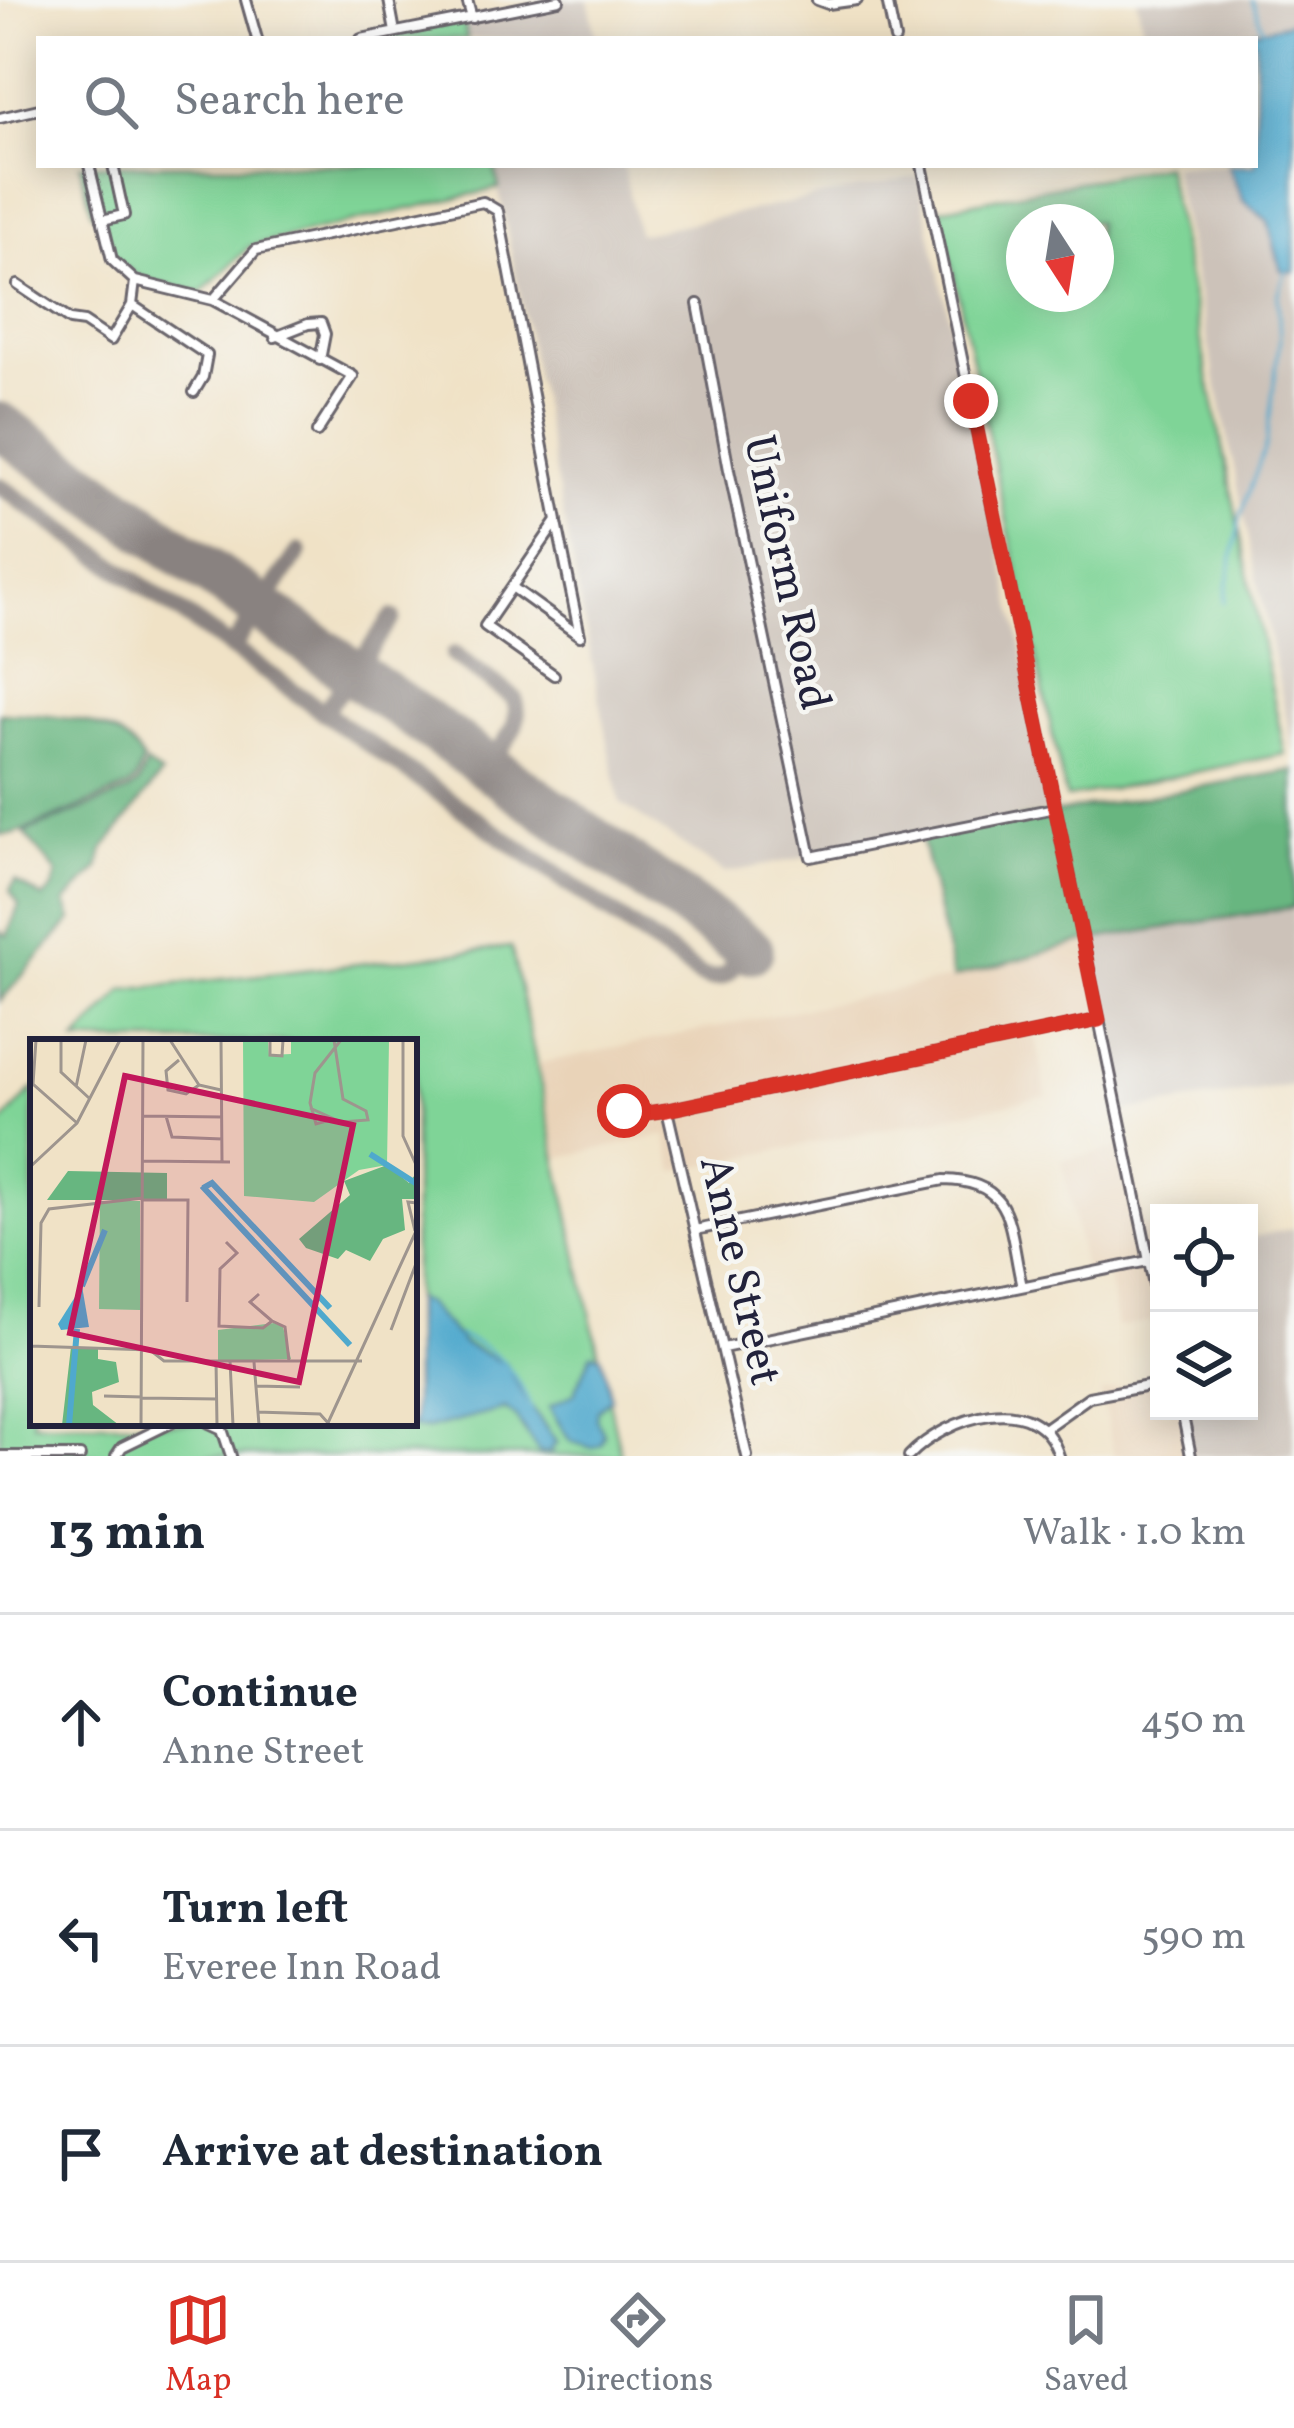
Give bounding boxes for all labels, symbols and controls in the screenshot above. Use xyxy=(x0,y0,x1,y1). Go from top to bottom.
search box xyxy=(36,36,1258,168)
icon: search xyxy=(78,69,144,135)
text: Search here xyxy=(174,71,405,134)
north arrow xyxy=(1006,204,1114,312)
route end xyxy=(944,374,998,428)
street label: Uniform Road xyxy=(725,430,845,716)
inset map xyxy=(30,1039,417,1426)
route start xyxy=(597,1084,651,1138)
street label: Anne Street xyxy=(681,1150,795,1392)
map controls xyxy=(1150,1204,1258,1420)
button: locate xyxy=(1150,1204,1258,1312)
button: layers xyxy=(1150,1312,1258,1420)
text: 13 min xyxy=(48,1499,206,1570)
text: Walk · 1.0 km xyxy=(1023,1507,1246,1561)
text: Continue xyxy=(162,1663,358,1726)
icon: ahead xyxy=(48,1689,114,1755)
text: 450 m xyxy=(1140,1695,1246,1749)
text: Anne Street xyxy=(162,1726,365,1780)
text: Turn left xyxy=(162,1879,348,1942)
icon: left xyxy=(48,1905,114,1971)
text: 590 m xyxy=(1141,1911,1246,1965)
text: Everee Inn Road xyxy=(162,1942,441,1996)
icon: arrive xyxy=(48,2121,114,2187)
text: Arrive at destination xyxy=(162,2122,603,2185)
tab: Map xyxy=(165,2287,231,2405)
tab: Directions xyxy=(562,2287,713,2405)
tab: Saved xyxy=(1044,2287,1129,2405)

